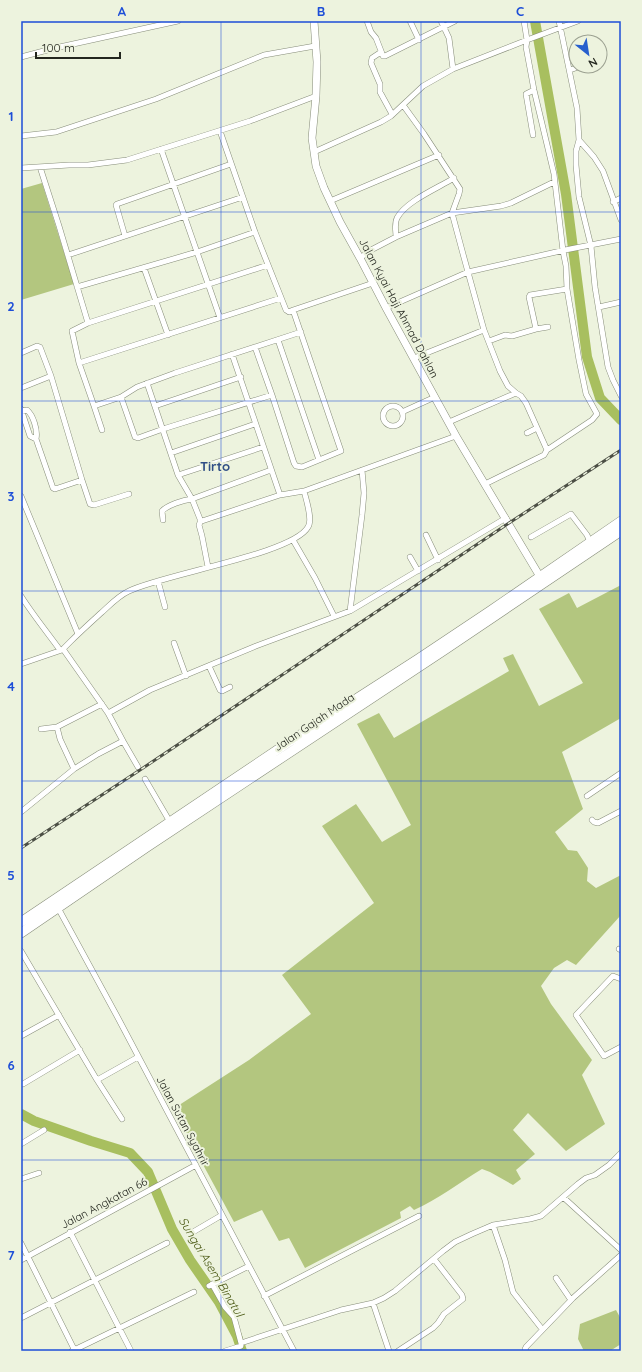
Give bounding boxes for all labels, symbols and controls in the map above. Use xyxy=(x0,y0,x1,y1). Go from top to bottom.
text: A xyxy=(118,3,127,19)
text: B xyxy=(317,3,325,19)
text: C xyxy=(516,3,524,19)
scale bar xyxy=(36,34,120,60)
north arrow xyxy=(568,34,608,74)
text: 100 m xyxy=(42,40,75,55)
text: N xyxy=(586,55,600,71)
text: 1 xyxy=(8,108,14,124)
street label: Jalan Kyai Haji Ahmad Dahlan xyxy=(356,236,442,380)
text: 2 xyxy=(7,298,15,314)
district label: Tirto xyxy=(200,458,230,474)
text: 3 xyxy=(8,488,15,504)
text: 4 xyxy=(7,678,15,694)
street label: Jalan Gajah Mada xyxy=(271,690,357,754)
text: 5 xyxy=(7,867,15,883)
text: 6 xyxy=(7,1057,15,1073)
street label: Jalan Sutan Syahrir xyxy=(153,1074,213,1169)
street label: Jalan Angkatan 66 xyxy=(58,1174,150,1232)
water label: Sungai Asem Binatul xyxy=(176,1214,248,1320)
text: 7 xyxy=(7,1247,15,1263)

